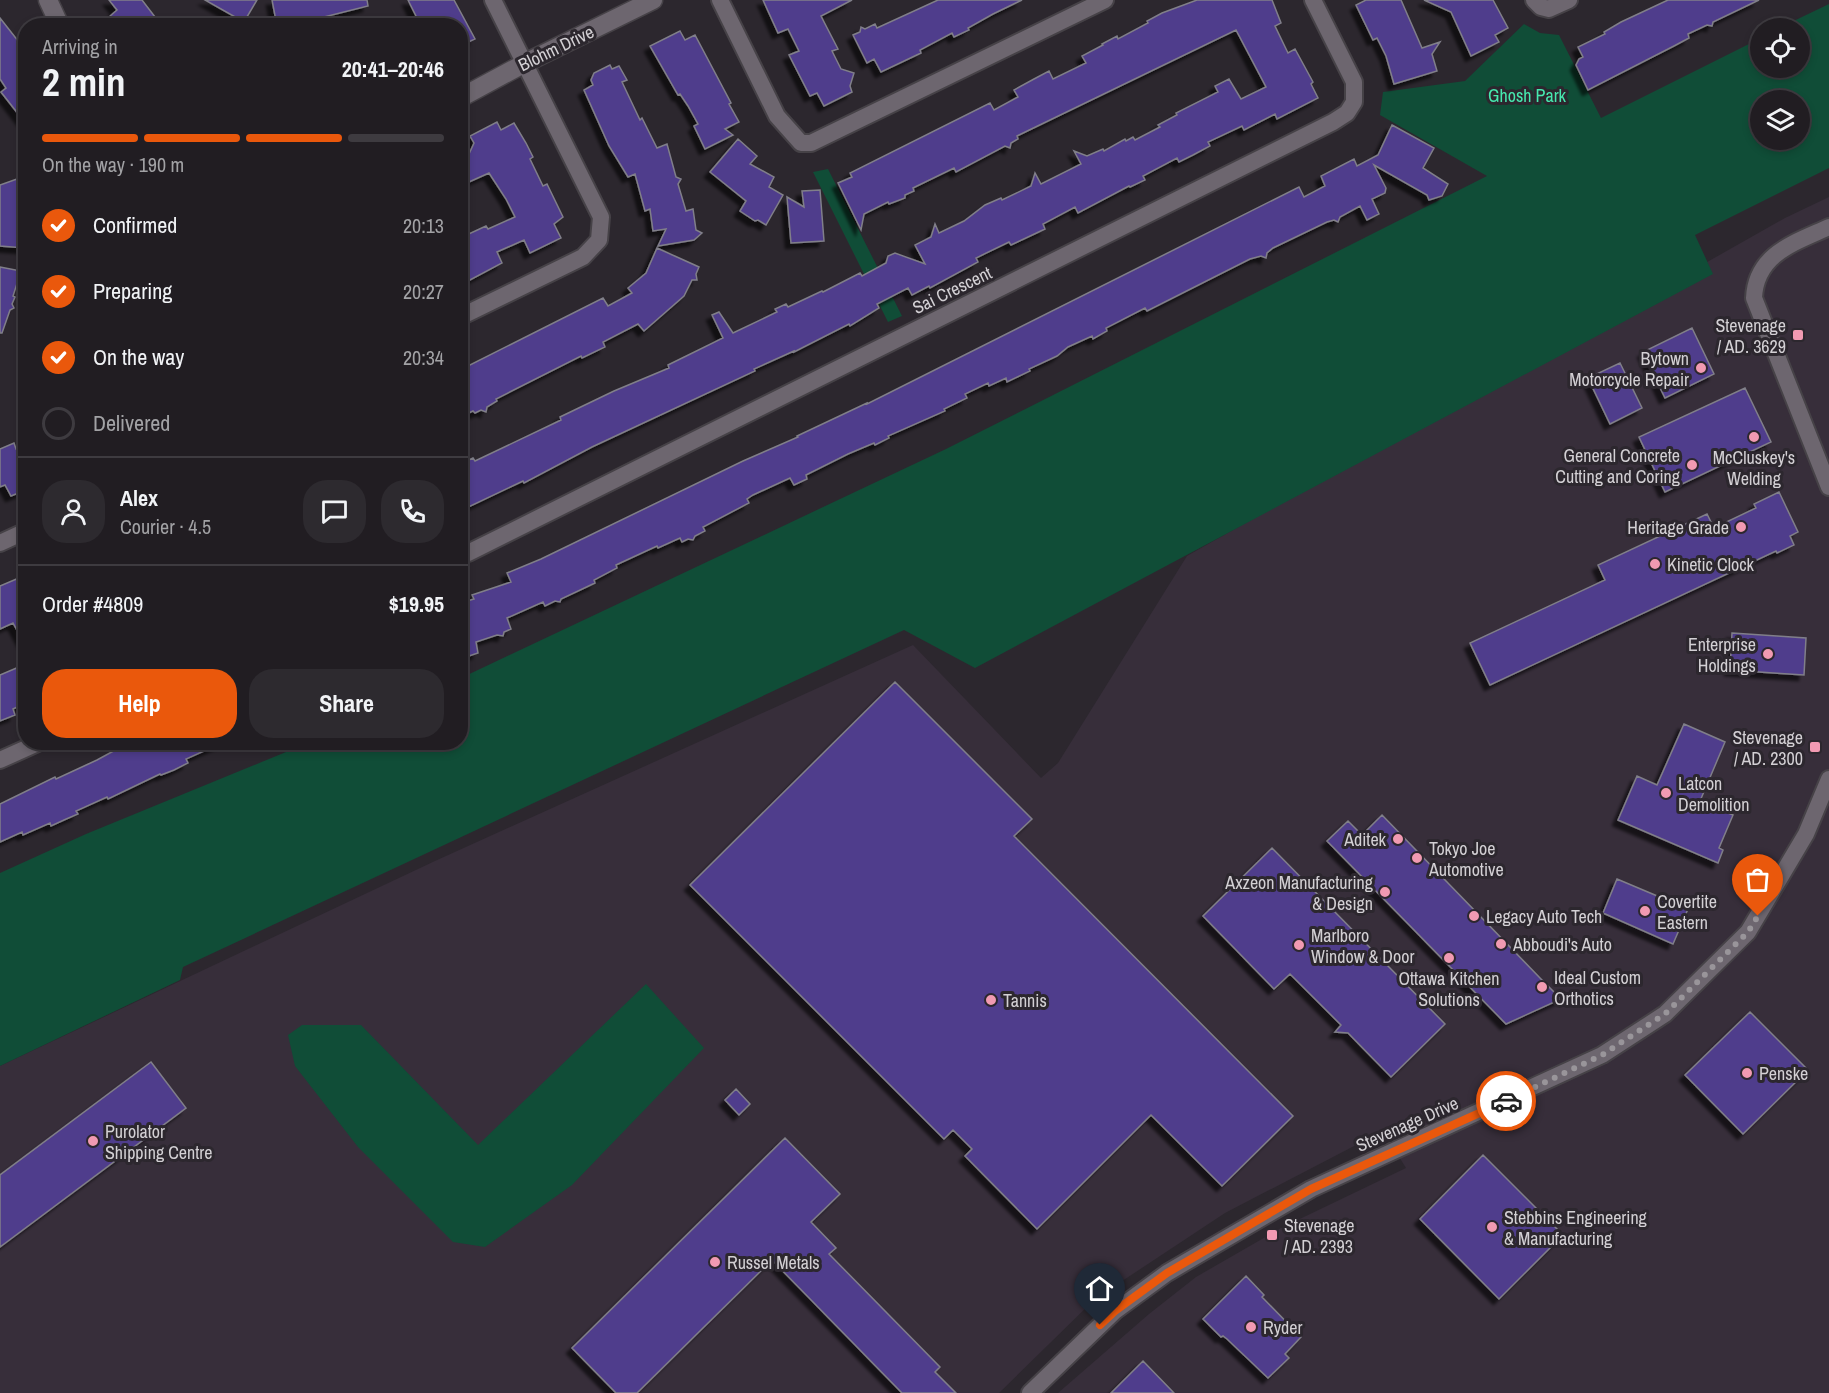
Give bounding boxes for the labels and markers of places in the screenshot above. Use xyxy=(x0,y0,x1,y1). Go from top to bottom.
place label: Stevenage / AD. 3629 xyxy=(1715,313,1786,359)
marker: Stevenage / AD. 3629 xyxy=(1791,328,1805,342)
place label: Bytown Motorcycle Repair xyxy=(1569,346,1689,392)
marker: Bytown Motorcycle Repair xyxy=(1694,361,1708,375)
marker: McCluskey's Welding xyxy=(1747,430,1761,444)
place label: General Concrete Cutting and Coring xyxy=(1555,443,1681,489)
place label: McCluskey's Welding xyxy=(1713,445,1795,491)
marker: General Concrete Cutting and Coring xyxy=(1685,458,1699,472)
place label: Heritage Grade xyxy=(1627,515,1729,540)
marker: Heritage Grade xyxy=(1734,520,1748,534)
place label: Kinetic Clock xyxy=(1667,552,1755,577)
marker: Kinetic Clock xyxy=(1648,557,1662,571)
place label: Enterprise Holdings xyxy=(1688,632,1756,678)
marker: Enterprise Holdings xyxy=(1761,647,1775,661)
place label: Stevenage / AD. 2300 xyxy=(1732,725,1803,771)
marker: Stevenage / AD. 2300 xyxy=(1808,740,1822,754)
place label: Latcon Demolition xyxy=(1678,771,1749,817)
marker: Latcon Demolition xyxy=(1659,786,1673,800)
place label: Aditek xyxy=(1343,827,1387,852)
marker: Aditek xyxy=(1391,832,1405,846)
place label: Tokyo Joe Automotive xyxy=(1428,836,1504,882)
marker: Tokyo Joe Automotive xyxy=(1410,851,1424,865)
pin xyxy=(1732,854,1783,916)
place label: Axzeon Manufacturing & Design xyxy=(1224,870,1374,916)
marker: Axzeon Manufacturing & Design xyxy=(1378,885,1392,899)
place label: Covertite Eastern xyxy=(1657,889,1717,935)
place label: Legacy Auto Tech xyxy=(1486,904,1602,929)
marker: Covertite Eastern xyxy=(1638,904,1652,918)
marker: Legacy Auto Tech xyxy=(1467,909,1481,923)
place label: Marlboro Window & Door xyxy=(1311,923,1414,969)
place label: Abboudi's Auto xyxy=(1512,932,1612,957)
marker: Abboudi's Auto xyxy=(1494,937,1508,951)
marker: Marlboro Window & Door xyxy=(1292,938,1306,952)
marker: Ottawa Kitchen Solutions xyxy=(1442,951,1456,965)
place label: Ideal Custom Orthotics xyxy=(1554,965,1641,1011)
place label: Ottawa Kitchen Solutions xyxy=(1399,966,1499,1012)
marker: Ideal Custom Orthotics xyxy=(1535,980,1549,994)
place label: Tannis xyxy=(1003,988,1047,1013)
marker: Tannis xyxy=(984,993,998,1007)
place label: Penske xyxy=(1759,1061,1808,1086)
marker: Penske xyxy=(1740,1066,1754,1080)
place label: Purolator Shipping Centre xyxy=(105,1119,213,1165)
marker: Purolator Shipping Centre xyxy=(86,1134,100,1148)
place label: Stebbins Engineering & Manufacturing xyxy=(1504,1205,1648,1251)
place label: Stevenage / AD. 2393 xyxy=(1284,1213,1355,1259)
marker: Stebbins Engineering & Manufacturing xyxy=(1485,1220,1499,1234)
marker: Stevenage / AD. 2393 xyxy=(1265,1228,1279,1242)
place label: Russel Metals xyxy=(727,1250,820,1275)
marker: Russel Metals xyxy=(708,1255,722,1269)
pin xyxy=(1074,1263,1125,1325)
place label: Ryder xyxy=(1263,1315,1302,1340)
marker: Ryder xyxy=(1244,1320,1258,1334)

